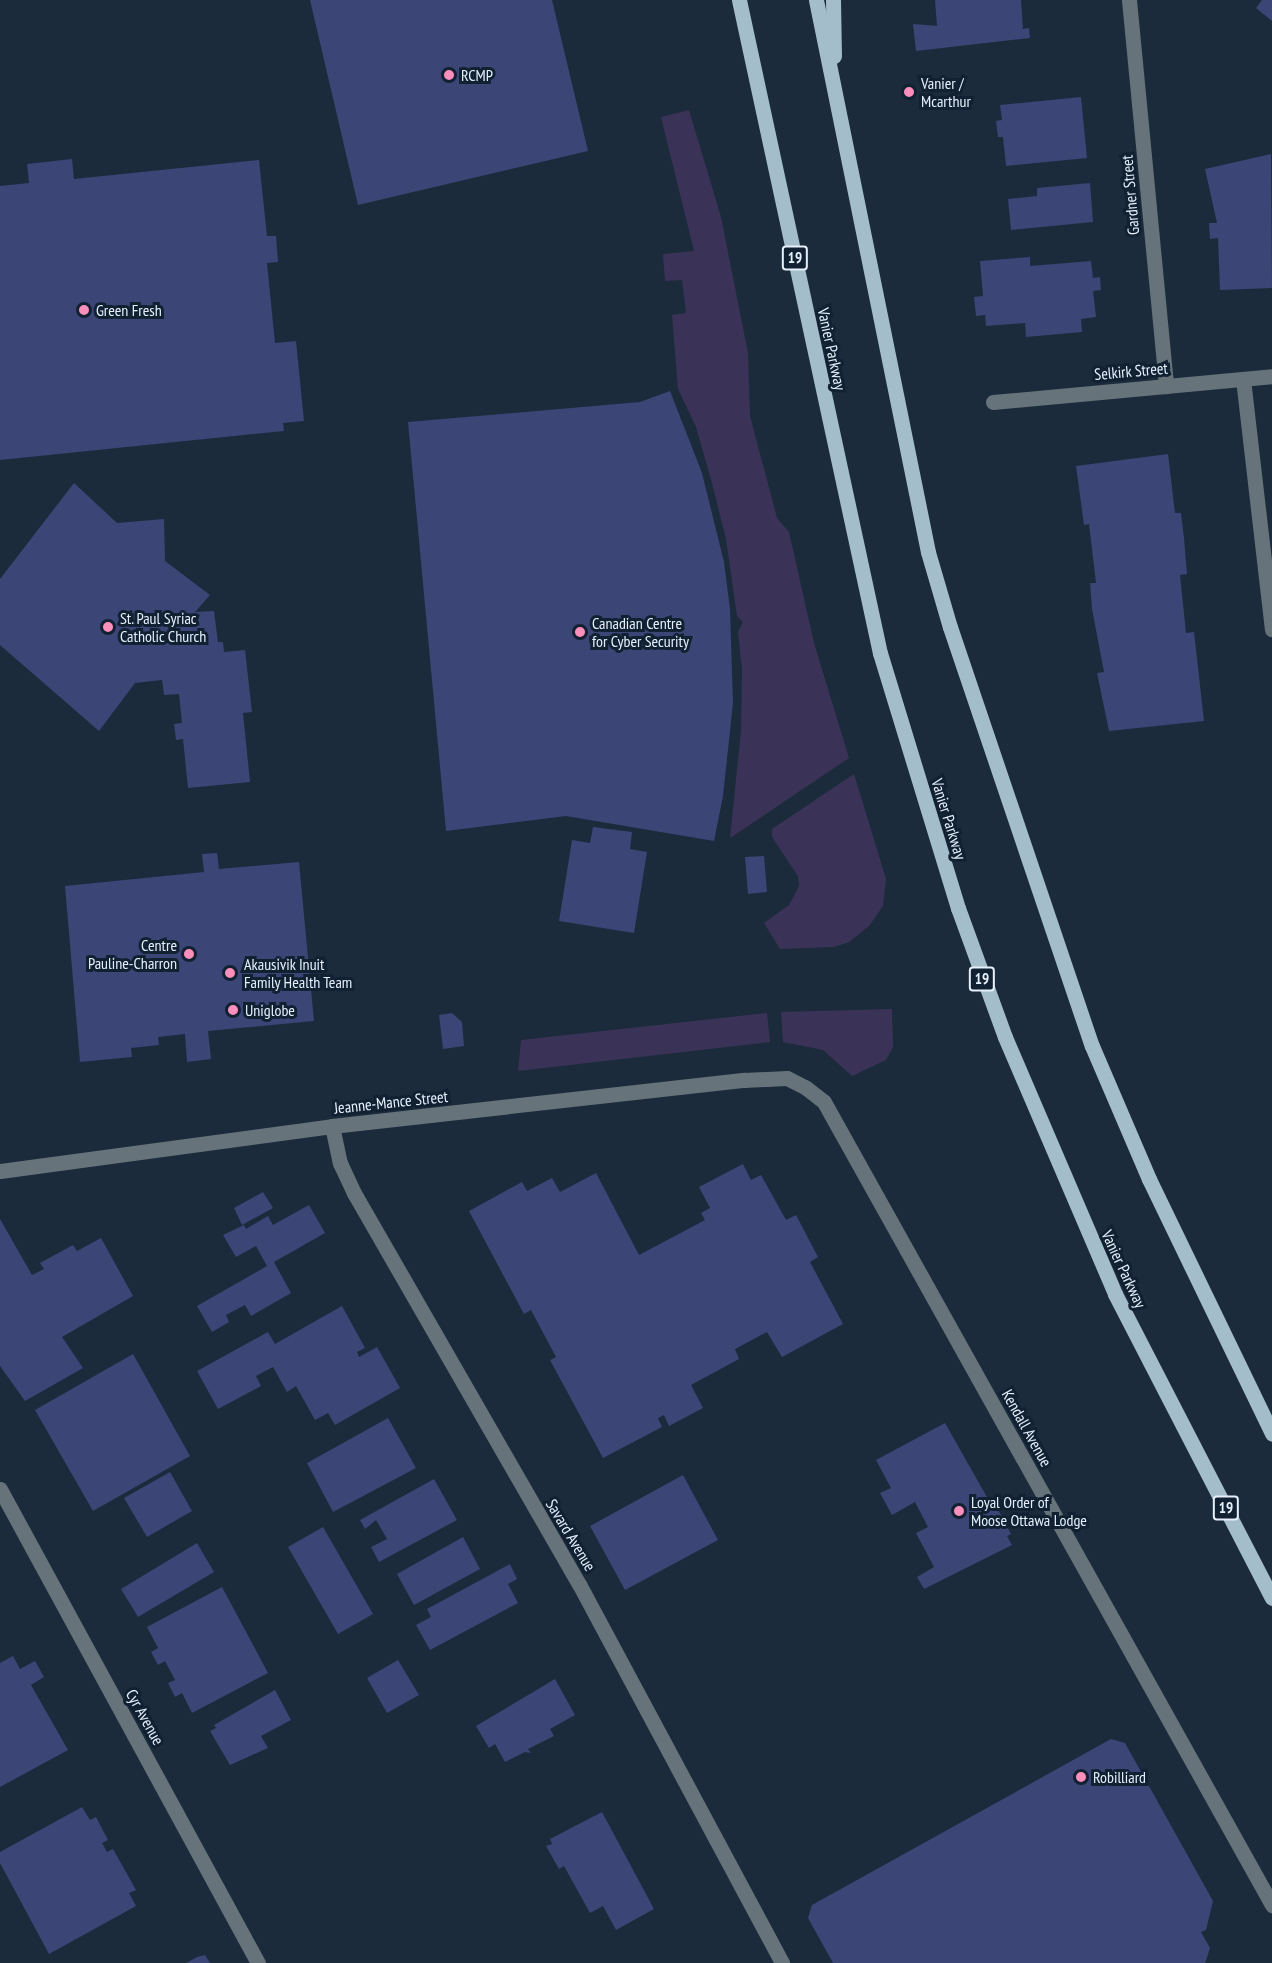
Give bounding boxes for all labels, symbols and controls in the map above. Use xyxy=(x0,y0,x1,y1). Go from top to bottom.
place label: RCMP xyxy=(461,65,493,85)
marker: RCMP xyxy=(442,68,456,82)
place label: Vanier / Mcarthur xyxy=(921,73,971,111)
marker: Vanier / Mcarthur xyxy=(902,85,916,99)
street label: Gardner Street xyxy=(1117,154,1143,236)
road number: 19 xyxy=(782,246,808,270)
place label: Green Fresh xyxy=(96,300,162,320)
marker: Green Fresh xyxy=(77,303,91,317)
street label: Vanier Parkway xyxy=(814,306,850,392)
street label: Selkirk Street xyxy=(1093,358,1169,384)
place label: St. Paul Syriac Catholic Church xyxy=(120,608,207,646)
place label: Canadian Centre for Cyber Security xyxy=(592,613,689,651)
marker: St. Paul Syriac Catholic Church xyxy=(101,620,115,634)
marker: Canadian Centre for Cyber Security xyxy=(573,625,587,639)
street label: Vanier Parkway xyxy=(928,776,970,862)
place label: Centre Pauline-Charron xyxy=(88,935,177,973)
marker: Centre Pauline-Charron xyxy=(182,947,196,961)
place label: Akausivik Inuit Family Health Team xyxy=(244,954,353,992)
marker: Akausivik Inuit Family Health Team xyxy=(221,964,239,982)
road number: 19 xyxy=(968,967,996,991)
place label: Uniglobe xyxy=(245,1000,295,1020)
marker: Uniglobe xyxy=(226,1003,240,1017)
street label: Jeanne-Mance Street xyxy=(333,1086,449,1118)
street label: Vanier Parkway xyxy=(1098,1227,1150,1311)
street label: Kendall Avenue xyxy=(998,1386,1056,1470)
place label: Loyal Order of Moose Ottawa Lodge xyxy=(971,1492,1087,1530)
street label: Savard Avenue xyxy=(542,1495,600,1575)
road number: 19 xyxy=(1212,1496,1240,1520)
marker: Loyal Order of Moose Ottawa Lodge xyxy=(952,1504,966,1518)
street label: Cyr Avenue xyxy=(122,1686,168,1748)
place label: Robilliard xyxy=(1093,1767,1146,1787)
marker: Robilliard xyxy=(1074,1770,1088,1784)

